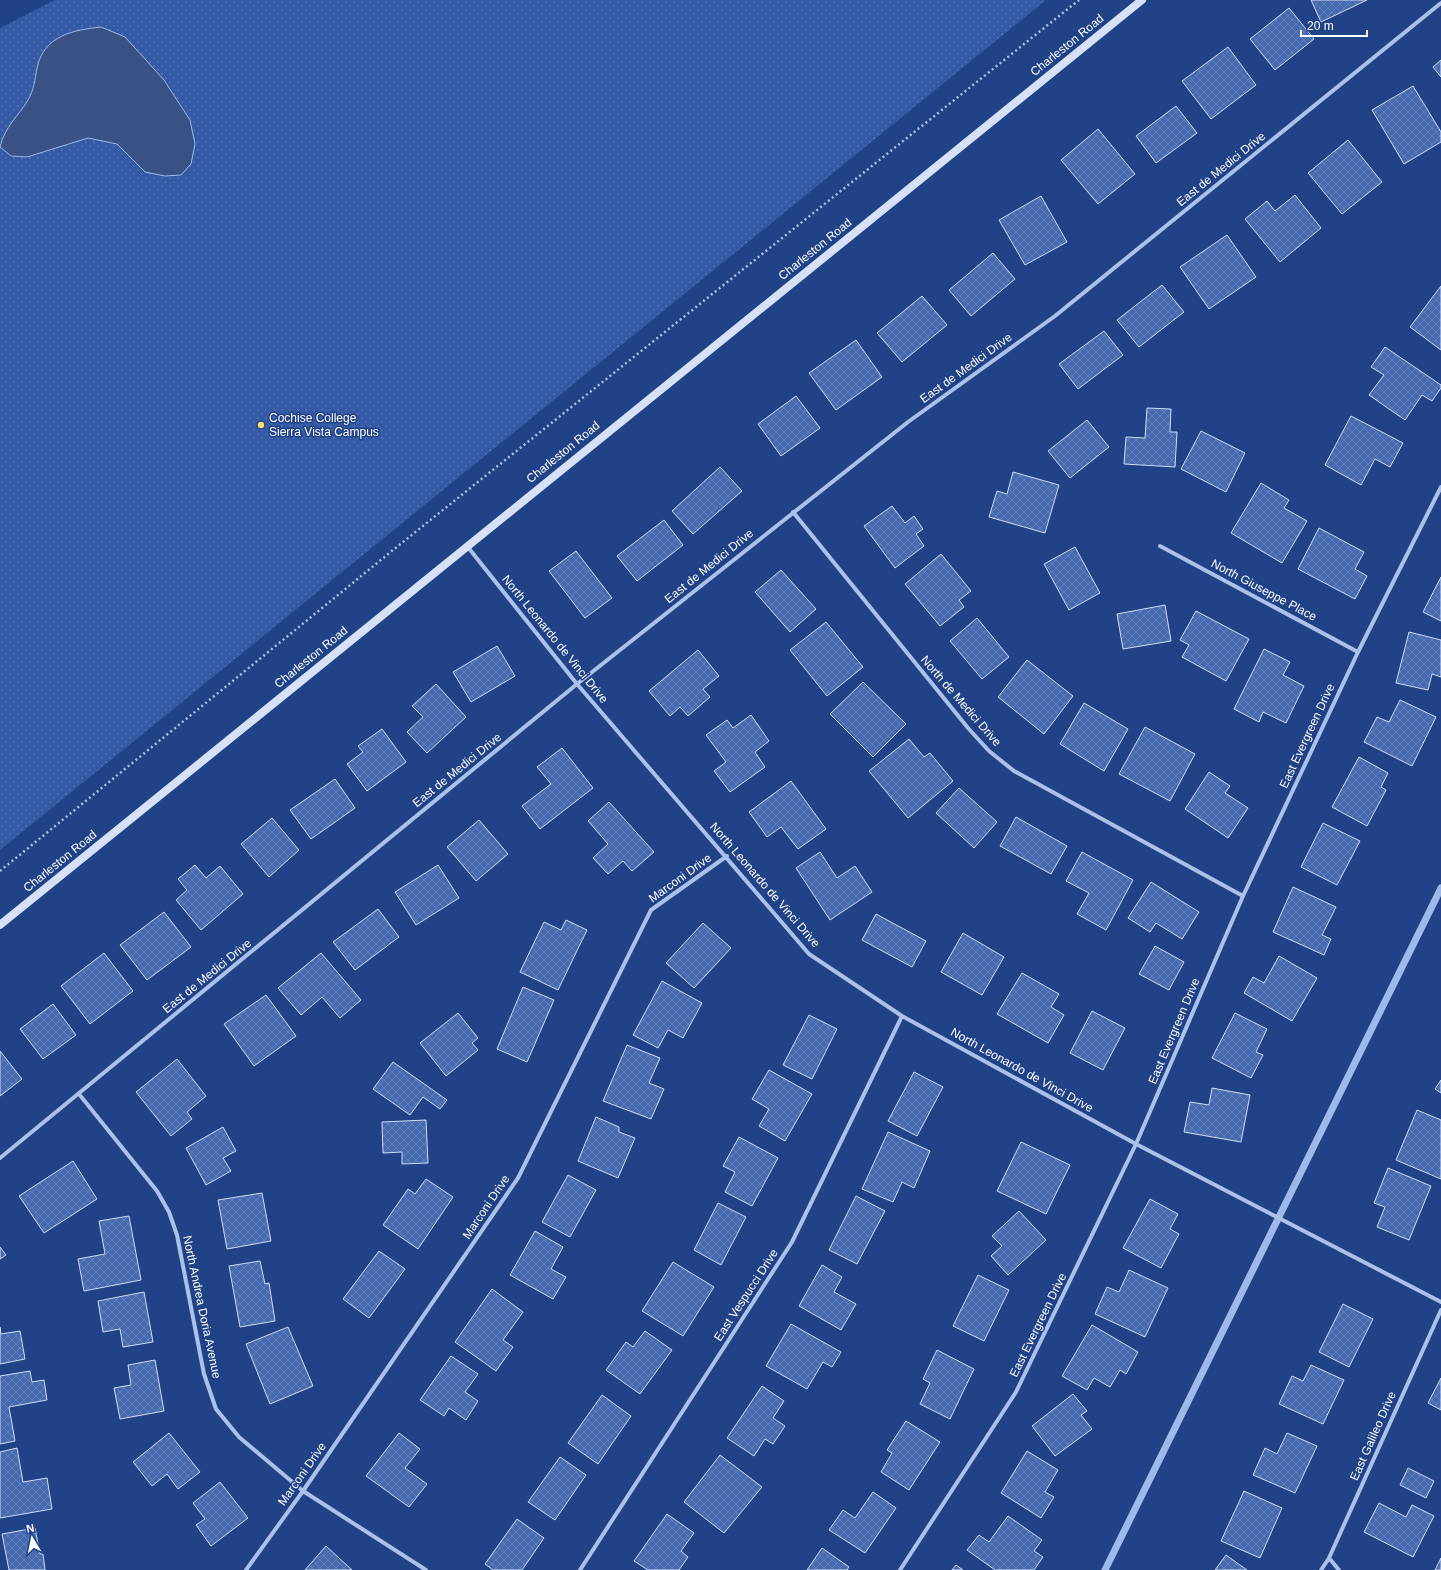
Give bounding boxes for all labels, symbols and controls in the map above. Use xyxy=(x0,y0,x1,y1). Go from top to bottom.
street label: Charleston Road xyxy=(1028,11,1106,79)
scale bar xyxy=(1301,12,1367,38)
text: 20 m xyxy=(1307,19,1334,33)
street label: East de Medici Drive xyxy=(1174,129,1268,209)
street label: Charleston Road xyxy=(776,215,854,283)
street label: East de Medici Drive xyxy=(917,330,1015,406)
place label: Cochise College Sierra Vista Campus xyxy=(269,411,379,439)
street label: Charleston Road xyxy=(524,418,602,486)
marker: Cochise College Sierra Vista Campus xyxy=(256,420,266,430)
street label: East de Medici Drive xyxy=(662,526,756,606)
street label: North Giuseppe Place xyxy=(1209,556,1319,624)
street label: North Leonardo de Vinci Drive xyxy=(499,572,611,706)
street label: Charleston Road xyxy=(272,623,350,691)
street label: North de Medici Drive xyxy=(918,653,1004,749)
street label: East Evergreen Drive xyxy=(1277,681,1338,791)
street label: East de Medici Drive xyxy=(410,730,504,810)
street label: North Leonardo de Vinci Drive xyxy=(707,820,823,950)
street label: Charleston Road xyxy=(21,827,99,895)
street label: Marconi Drive xyxy=(646,850,714,905)
street label: East de Medici Drive xyxy=(160,936,254,1016)
street label: East Evergreen Drive xyxy=(1145,975,1203,1086)
street label: North Leonardo de Vinci Drive xyxy=(948,1025,1096,1115)
street label: Marconi Drive xyxy=(460,1172,513,1242)
street label: North Andrea Doria Avenue xyxy=(180,1234,224,1380)
street label: East Vespucci Drive xyxy=(711,1246,781,1344)
street label: East Evergreen Drive xyxy=(1007,1270,1069,1379)
street label: East Galileo Drive xyxy=(1347,1389,1399,1483)
street label: Marconi Drive xyxy=(275,1439,329,1508)
north arrow xyxy=(12,1518,52,1558)
text: N xyxy=(25,1522,35,1535)

